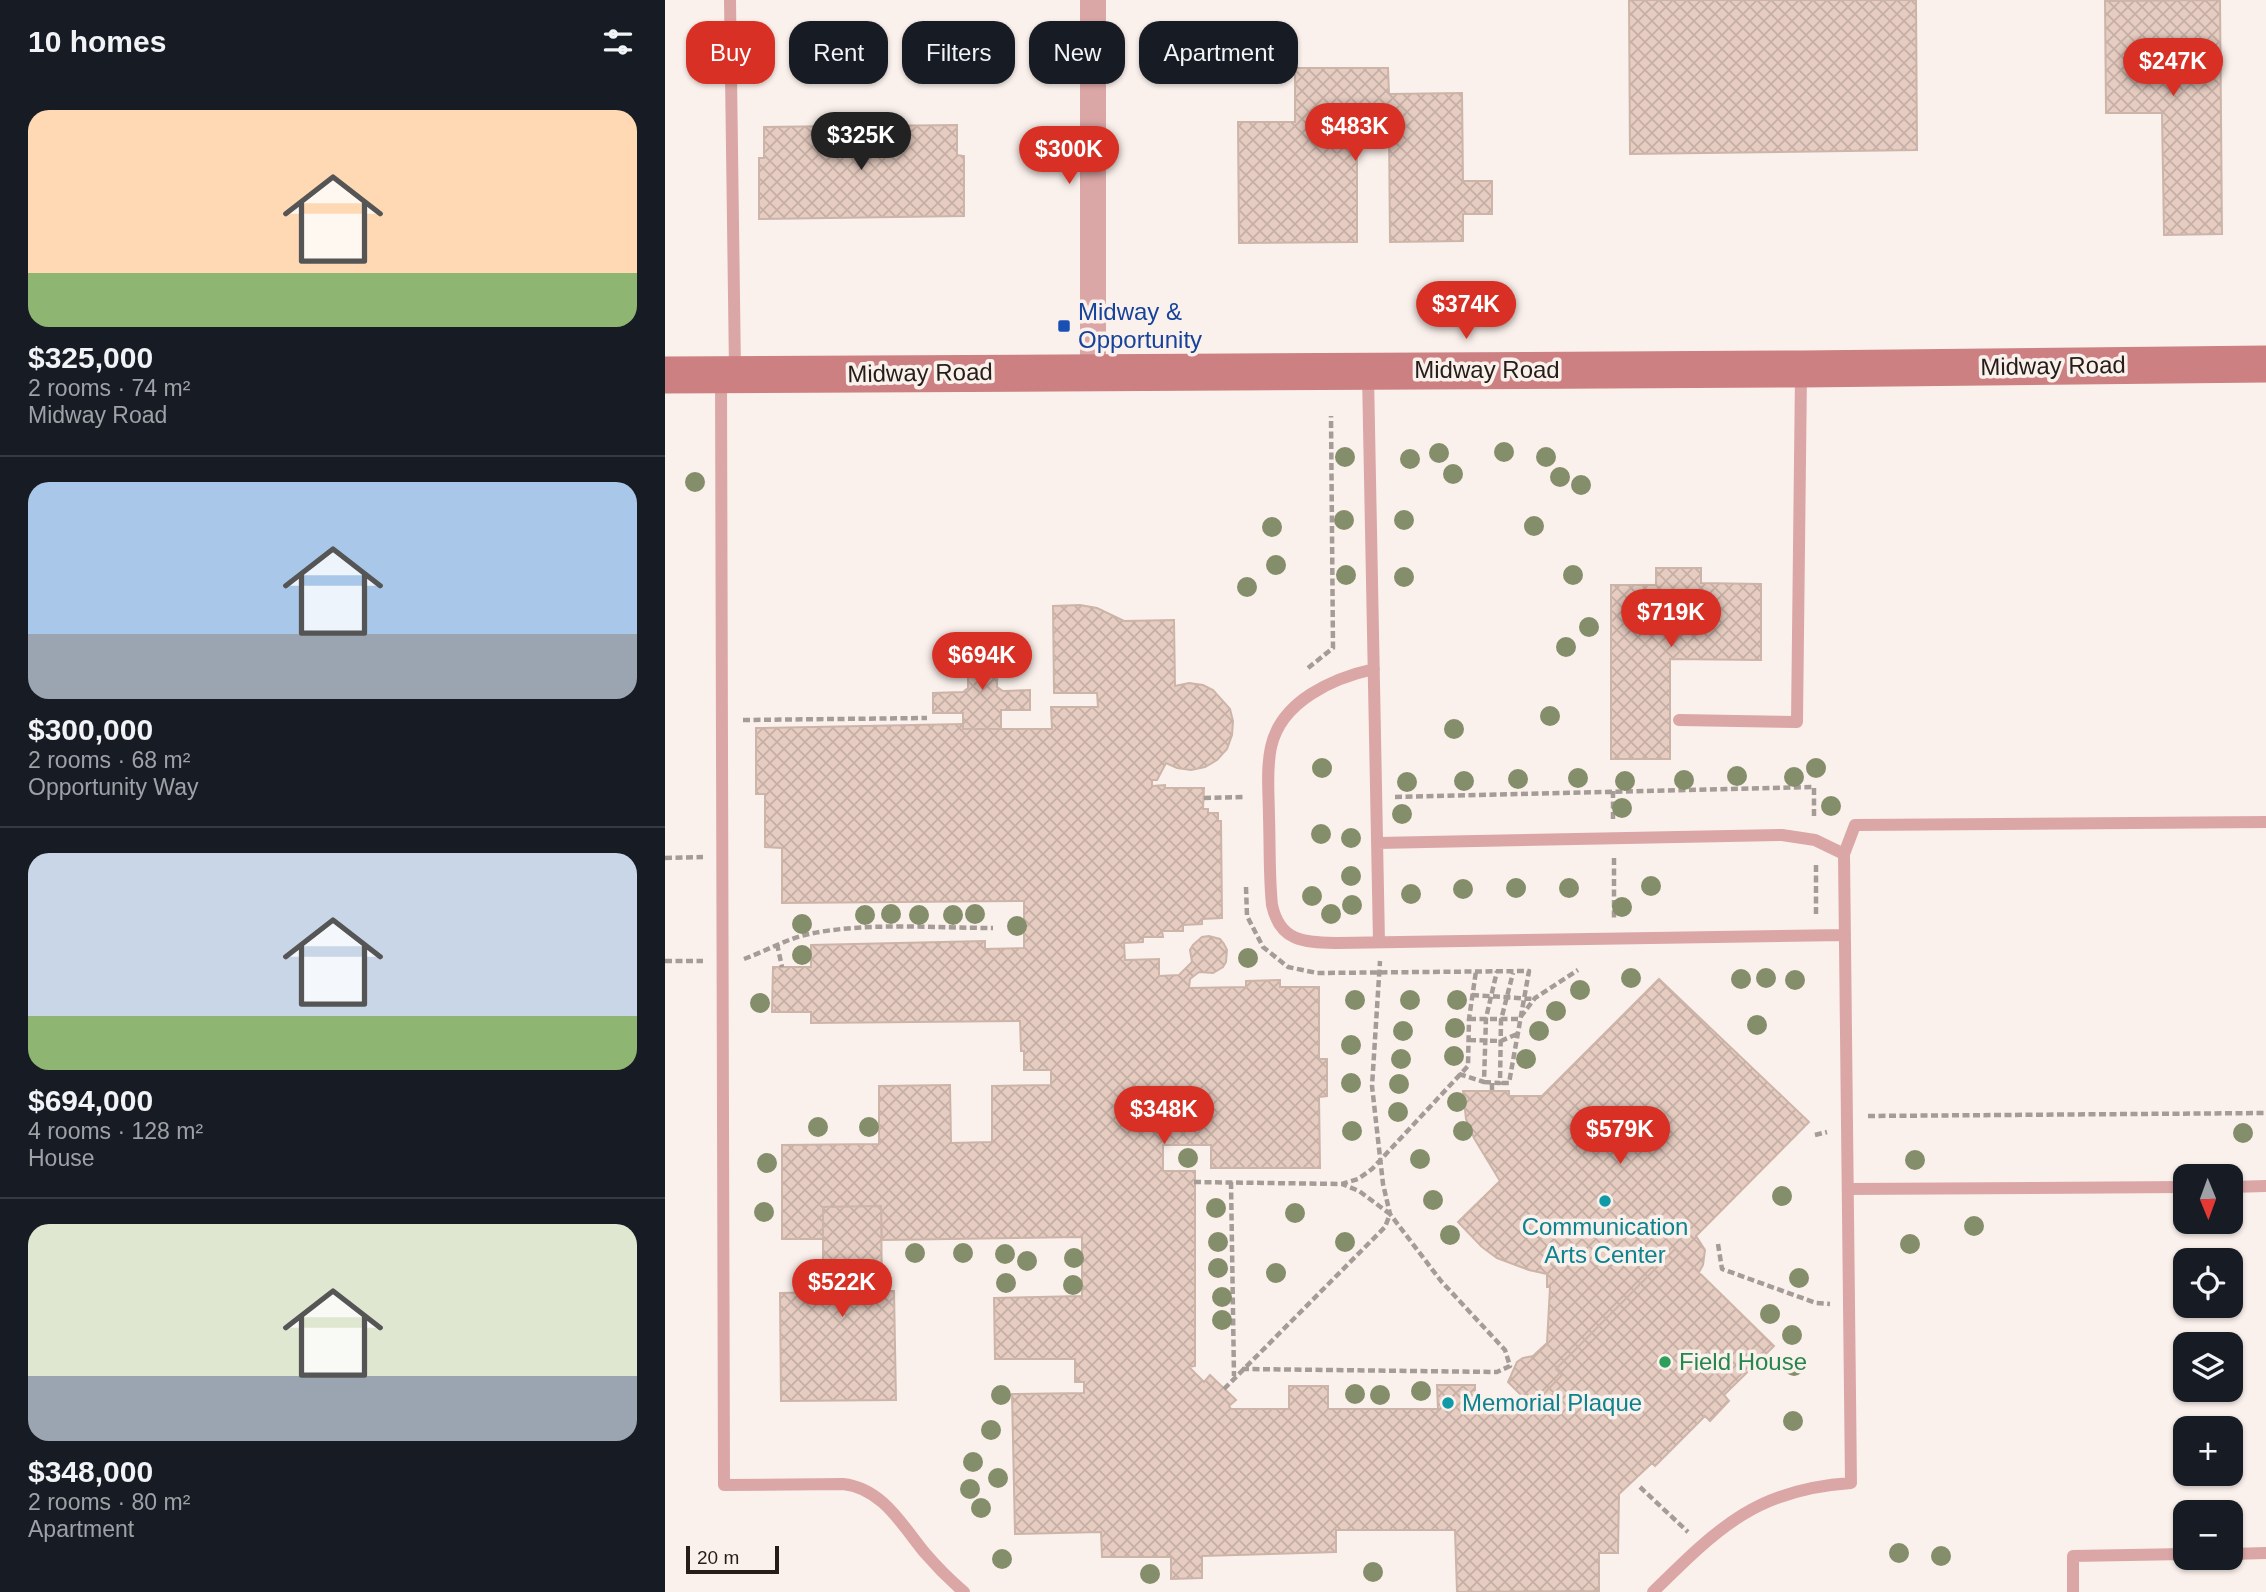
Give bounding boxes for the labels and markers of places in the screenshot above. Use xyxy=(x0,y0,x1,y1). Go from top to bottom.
pin: $247K xyxy=(2124,38,2222,98)
pin: $483K xyxy=(1306,104,1404,163)
pin: $325K xyxy=(812,113,910,172)
pin: $300K xyxy=(1020,127,1118,186)
pin: $374K xyxy=(1417,282,1515,341)
place label: Midway & Opportunity xyxy=(1078,298,1202,353)
marker: Midway & Opportunity xyxy=(1056,318,1072,334)
pin: $719K xyxy=(1622,590,1720,649)
pin: $694K xyxy=(933,632,1031,692)
pin: $348K xyxy=(1115,1086,1213,1146)
pin: $579K xyxy=(1571,1106,1669,1166)
marker: Communication Arts Center xyxy=(1597,1193,1613,1209)
place label: Communication Arts Center xyxy=(1522,1213,1688,1268)
pin: $522K xyxy=(793,1260,891,1319)
place label: Field House xyxy=(1679,1348,1807,1375)
marker: Field House xyxy=(1657,1354,1673,1370)
place label: Memorial Plaque xyxy=(1462,1389,1642,1416)
marker: Memorial Plaque xyxy=(1440,1395,1456,1411)

